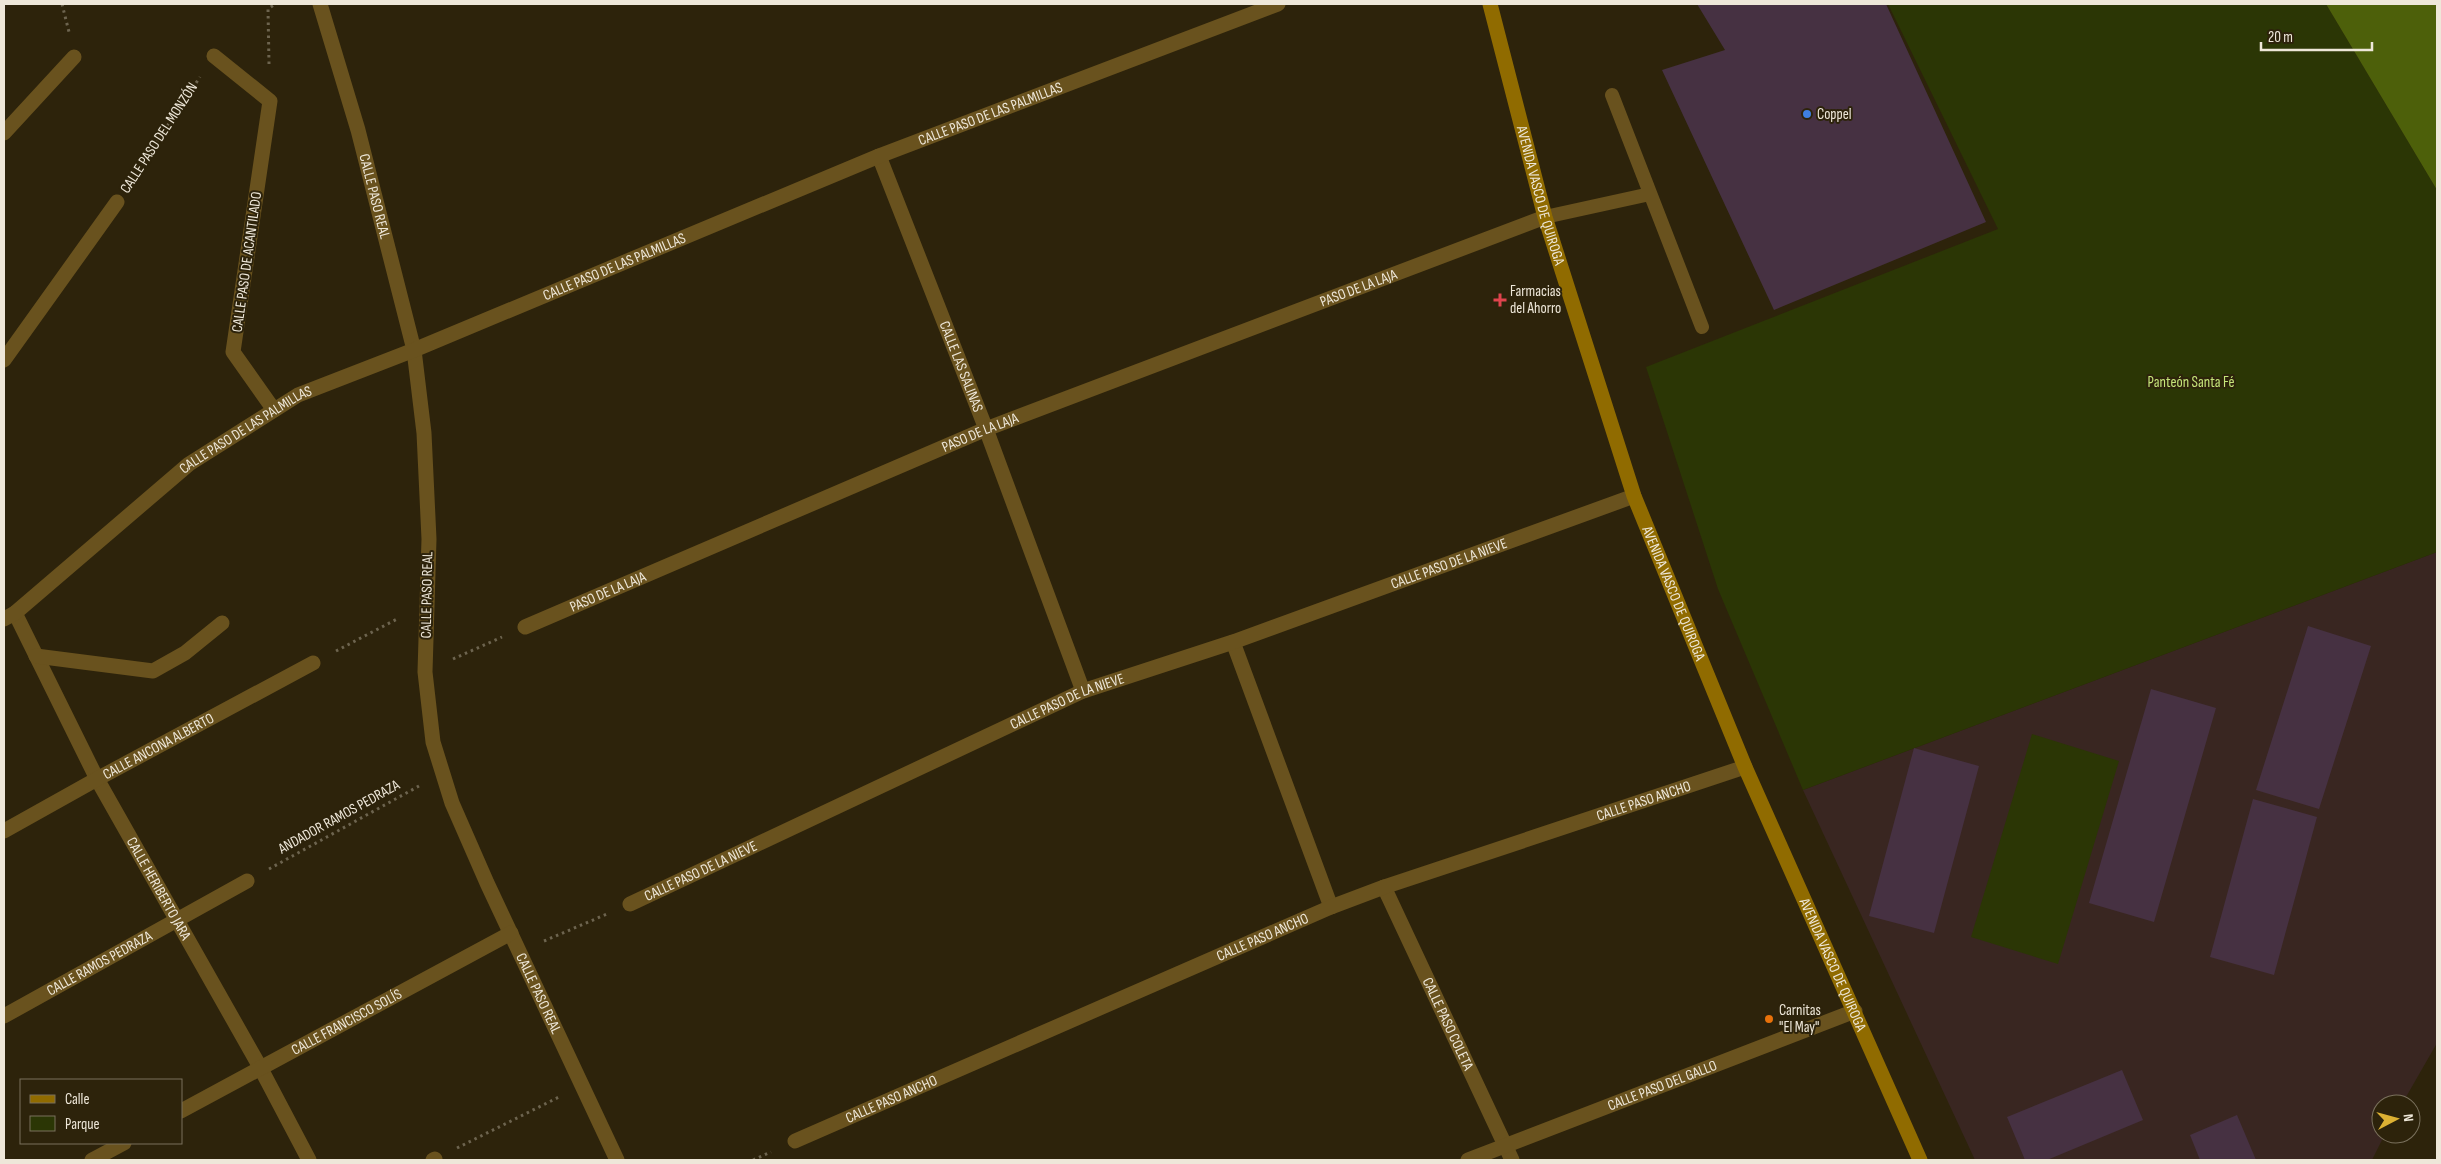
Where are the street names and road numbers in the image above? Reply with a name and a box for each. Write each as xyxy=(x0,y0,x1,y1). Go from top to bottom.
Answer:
street label: CALLE PASO DE LAS PALMILLAS xyxy=(915,77,1065,150)
street label: CALLE PASO DEL MONZÓN xyxy=(116,79,202,197)
street label: AVENIDA VASCO DE QUIROGA xyxy=(1512,123,1569,268)
street label: CALLE PASO REAL xyxy=(355,152,395,241)
street label: CALLE PASO DE ACANTILADO xyxy=(228,191,266,333)
street label: CALLE PASO DE LAS PALMILLAS xyxy=(540,228,688,305)
street label: PASO DE LA LAJA xyxy=(1317,264,1400,311)
street label: CALLE LAS SALINAS xyxy=(935,318,988,415)
street label: CALLE PASO DE LAS PALMILLAS xyxy=(175,381,314,478)
street label: PASO DE LA LAJA xyxy=(939,408,1021,456)
street label: AVENIDA VASCO DE QUIROGA xyxy=(1637,522,1710,664)
street label: CALLE PASO DE LA NIEVE xyxy=(1388,534,1509,593)
street label: CALLE PASO REAL xyxy=(417,551,437,639)
street label: PASO DE LA LAJA xyxy=(567,567,649,616)
street label: CALLE PASO DE LA NIEVE xyxy=(1007,669,1126,734)
street label: CALLE ANCONA ALBERTO xyxy=(99,709,217,784)
street label: ANDADOR RAMOS PEDRAZA xyxy=(274,775,404,859)
street label: CALLE PASO ANCHO xyxy=(1594,776,1693,825)
street label: CALLE HERIBERTO JARA xyxy=(122,834,196,944)
street label: CALLE PASO DE LA NIEVE xyxy=(641,836,760,905)
street label: AVENIDA VASCO DE QUIROGA xyxy=(1795,894,1871,1035)
street label: CALLE PASO ANCHO xyxy=(1213,909,1311,965)
street label: CALLE RAMOS PEDRAZA xyxy=(43,926,156,1000)
street label: CALLE PASO REAL xyxy=(512,950,566,1037)
street label: CALLE PASO COLETA xyxy=(1418,974,1478,1074)
street label: CALLE FRANCISCO SOLÍS xyxy=(288,984,405,1059)
street label: CALLE PASO DEL GALLO xyxy=(1605,1056,1720,1115)
street label: CALLE PASO ANCHO xyxy=(842,1071,940,1127)

